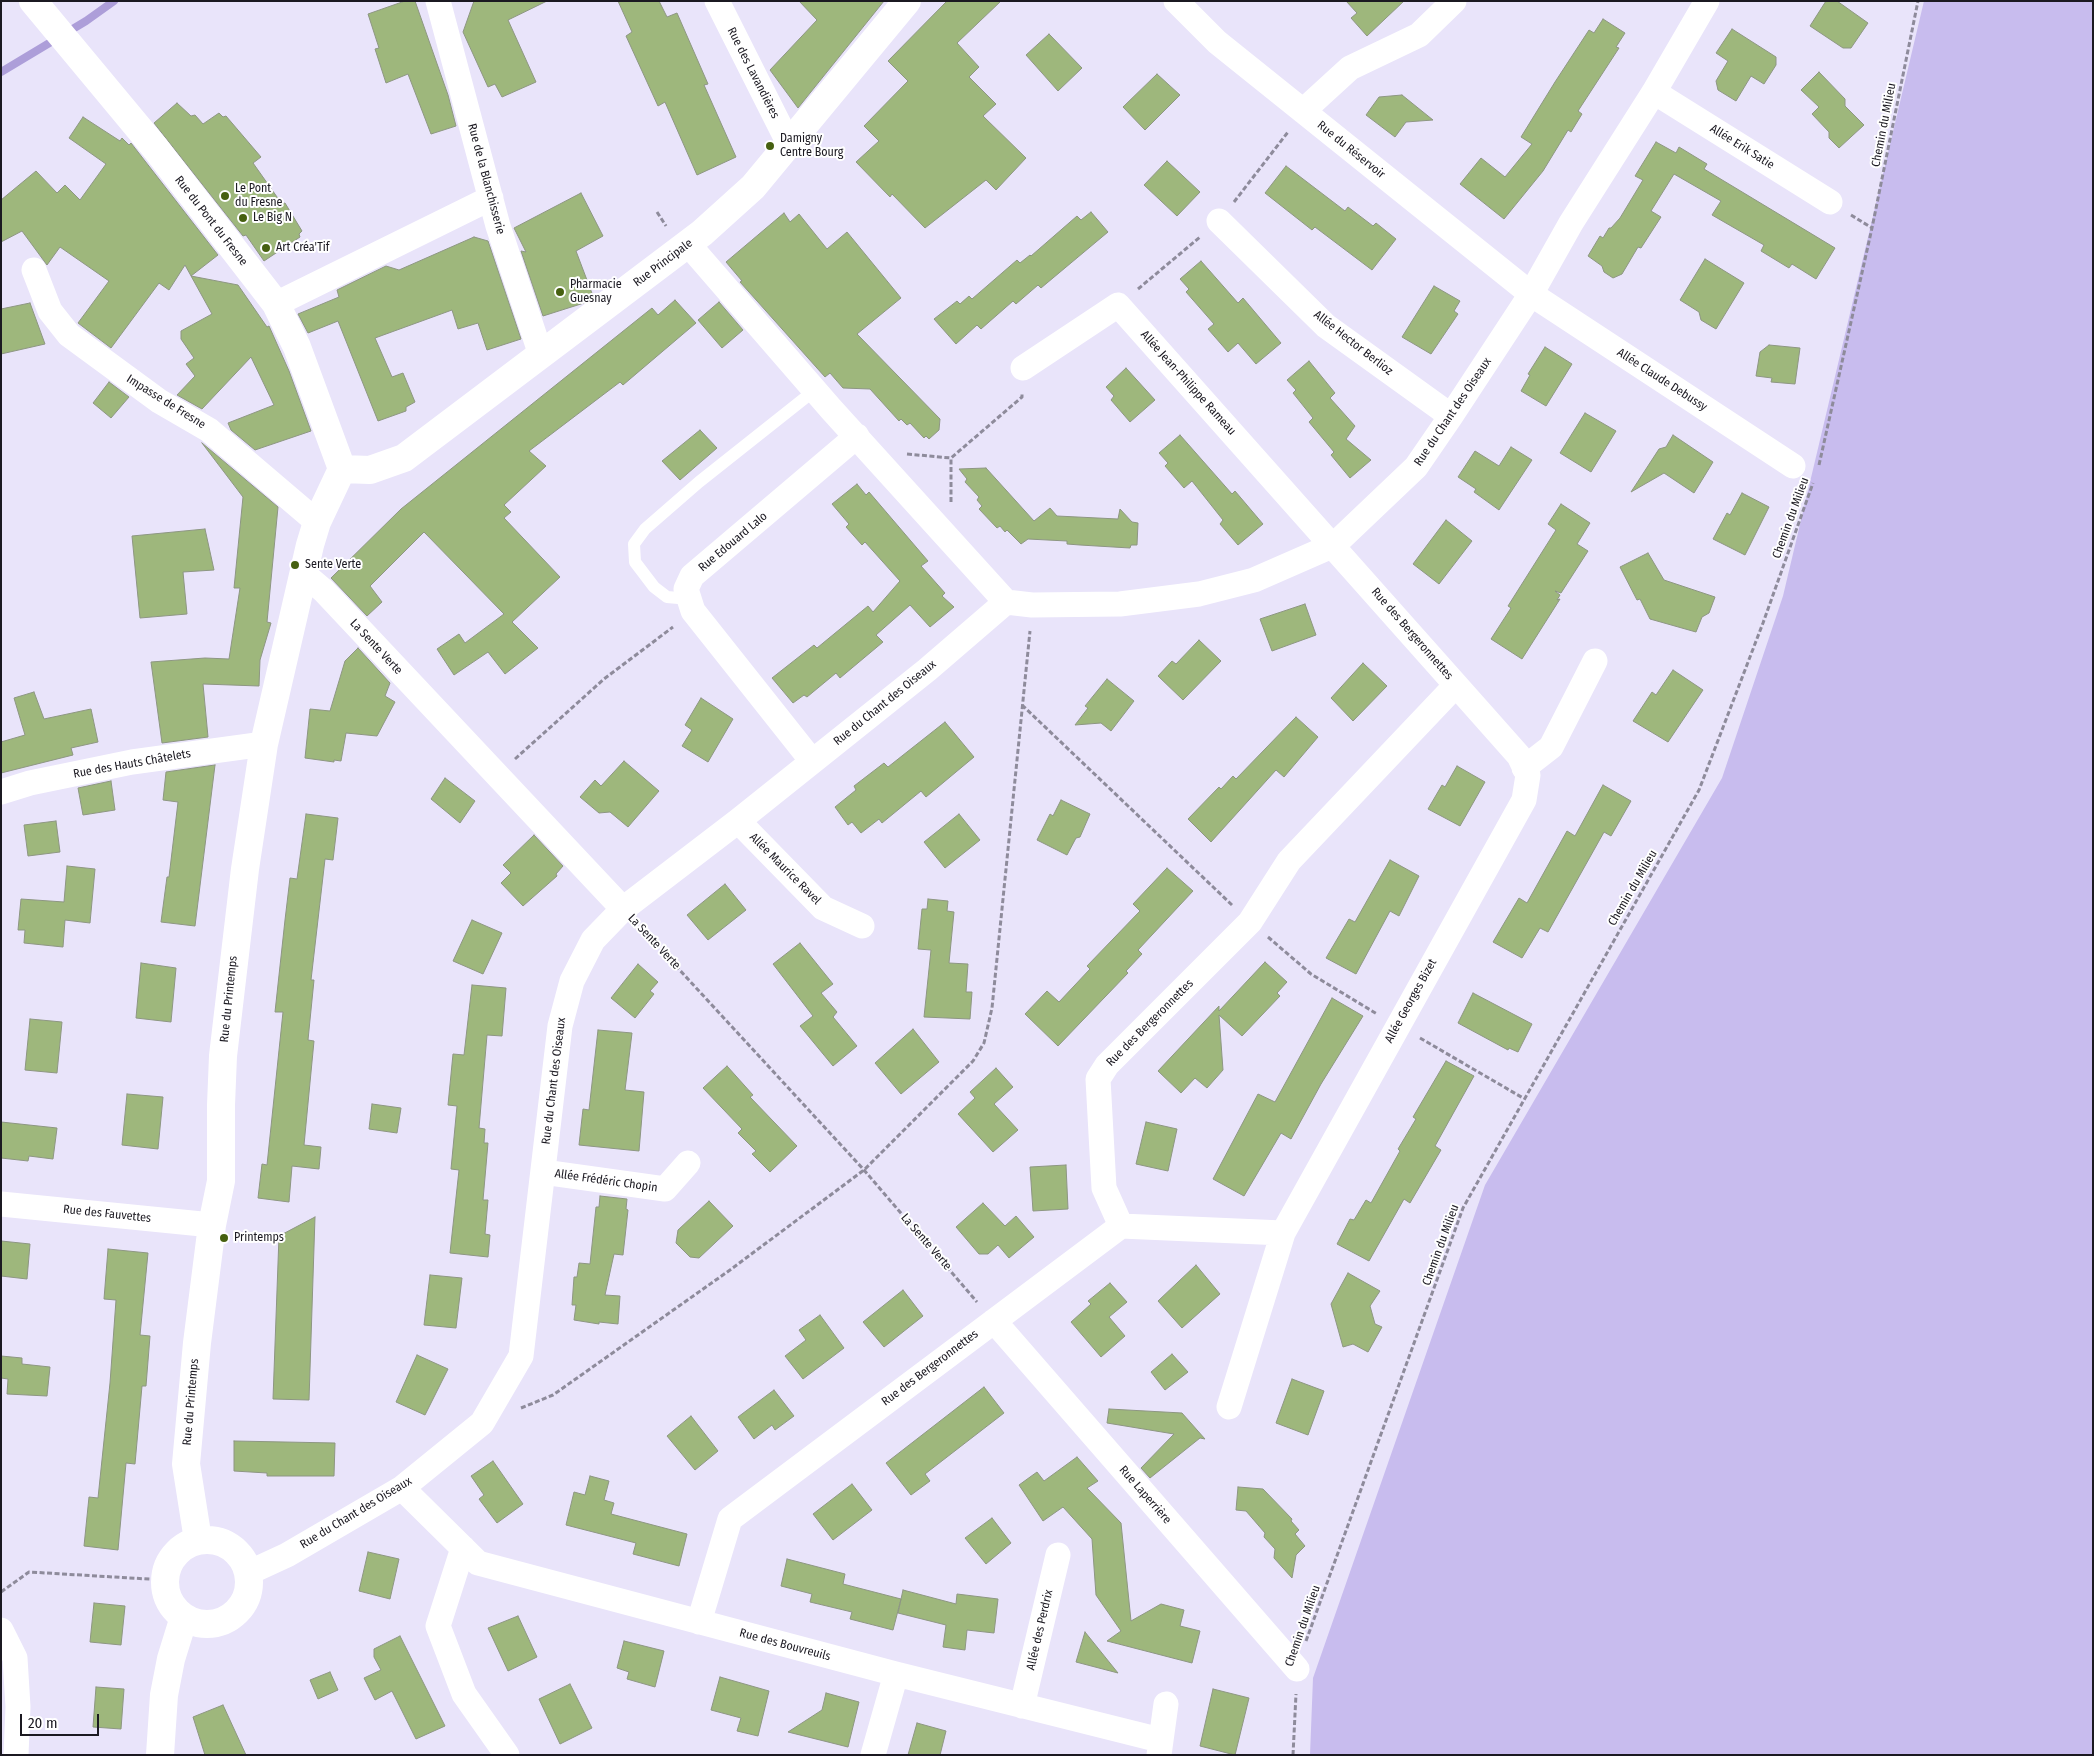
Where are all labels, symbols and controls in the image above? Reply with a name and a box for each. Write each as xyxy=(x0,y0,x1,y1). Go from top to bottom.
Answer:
street label: Rue des Lavandières xyxy=(724,25,782,121)
street label: Chemin du Milieu xyxy=(1869,82,1899,168)
street label: Rue du Réservoir xyxy=(1314,118,1388,182)
street label: Rue de la Blanchisserie xyxy=(464,122,508,236)
street label: Allée Erik Satie xyxy=(1707,122,1777,172)
place label: Damigny Centre Bourg xyxy=(780,132,843,160)
marker: Damigny Centre Bourg xyxy=(764,140,776,152)
street label: Rue du Pont du Fresne xyxy=(171,173,251,269)
place label: Le Pont du Fresne xyxy=(235,182,283,210)
marker: Le Pont du Fresne xyxy=(219,190,231,202)
place label: Le Big N xyxy=(253,211,292,225)
marker: Le Big N xyxy=(237,212,249,224)
street label: Rue Principale xyxy=(631,236,695,290)
place label: Art Créa'Tif xyxy=(276,241,329,255)
marker: Art Créa'Tif xyxy=(260,242,272,254)
place label: Pharmacie Guesnay xyxy=(570,278,622,306)
marker: Pharmacie Guesnay xyxy=(554,286,566,298)
street label: Allée Hector Berlioz xyxy=(1311,308,1395,378)
street label: Allée Jean-Philippe Rameau xyxy=(1137,328,1239,438)
street label: Allée Claude Debussy xyxy=(1614,345,1710,415)
street label: Rue du Chant des Oiseaux xyxy=(1411,355,1495,469)
street label: Impasse de Fresne xyxy=(124,372,208,432)
street label: Chemin du Milieu xyxy=(1770,476,1812,560)
street label: Rue Edouard Lalo xyxy=(696,509,770,575)
place label: Sente Verte xyxy=(305,558,361,572)
marker: Sente Verte xyxy=(289,559,301,571)
street label: Rue des Bergeronnettes xyxy=(1368,585,1456,683)
street label: La Sente Verte xyxy=(347,616,405,678)
street label: Rue du Chant des Oiseaux xyxy=(831,657,939,749)
street label: Rue des Hauts Châtelets xyxy=(72,747,192,781)
street label: Allée Maurice Ravel xyxy=(746,830,824,908)
street label: Chemin du Milieu xyxy=(1605,848,1661,928)
street label: La Sente Verte xyxy=(625,911,683,973)
street label: Rue du Printemps xyxy=(217,955,241,1043)
street label: Allée Georges Bizet xyxy=(1382,956,1440,1046)
street label: Rue des Bergeronnettes xyxy=(1103,976,1197,1070)
street label: Rue du Chant des Oiseaux xyxy=(539,1017,569,1145)
street label: Allée Frédéric Chopin xyxy=(554,1167,658,1195)
street label: Rue des Fauvettes xyxy=(62,1202,152,1226)
street label: Chemin du Milieu xyxy=(1420,1203,1462,1287)
street label: La Sente Verte xyxy=(898,1211,954,1273)
place label: Printemps xyxy=(234,1231,284,1245)
marker: Printemps xyxy=(218,1232,230,1244)
street label: Rue des Bergeronnettes xyxy=(879,1327,981,1409)
street label: Rue du Printemps xyxy=(180,1358,202,1446)
street label: Rue Laperrière xyxy=(1116,1463,1174,1527)
street label: Rue du Chant des Oiseaux xyxy=(298,1474,414,1552)
street label: Chemin du Milieu xyxy=(1282,1583,1324,1669)
street label: Allée des Perdrix xyxy=(1024,1588,1056,1672)
street label: Rue des Bouvreuils xyxy=(738,1626,832,1664)
scale bar xyxy=(22,1704,101,1736)
text: 20 m xyxy=(28,1714,58,1732)

